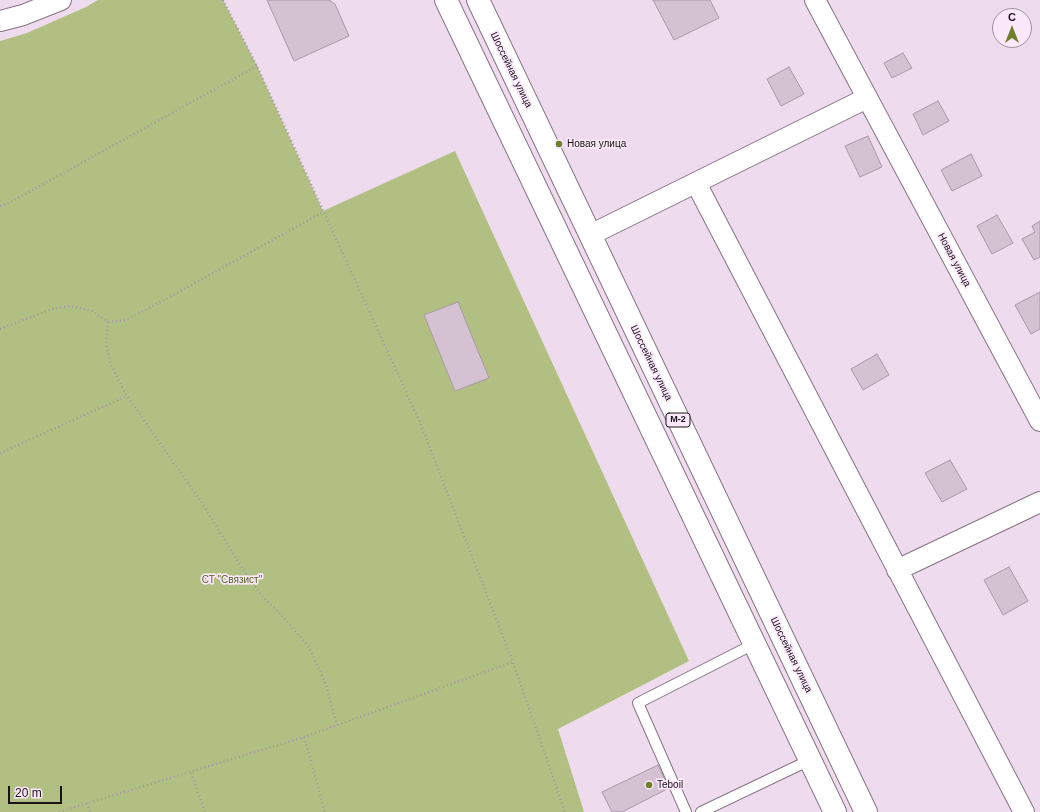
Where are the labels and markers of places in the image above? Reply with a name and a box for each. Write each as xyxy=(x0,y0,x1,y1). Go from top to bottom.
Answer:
place label: Новая улица xyxy=(567,138,626,150)
marker: Новая улица xyxy=(554,139,564,149)
place label: Teboil xyxy=(657,779,683,791)
marker: Teboil xyxy=(644,780,654,790)

